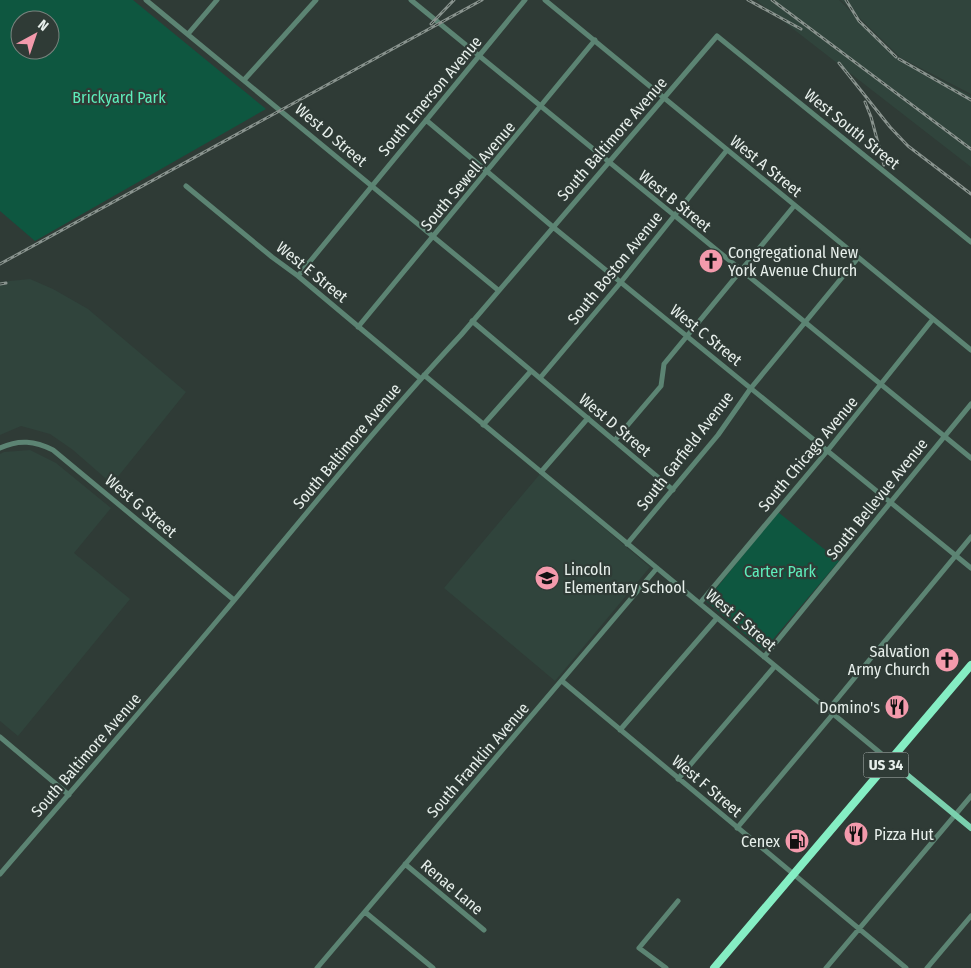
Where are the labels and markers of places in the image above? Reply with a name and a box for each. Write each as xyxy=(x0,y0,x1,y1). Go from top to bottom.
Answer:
place label: Congregational New York Avenue Church xyxy=(728,243,859,280)
church icon: Congregational New York Avenue Church xyxy=(698,248,724,274)
place label: Lincoln Elementary School xyxy=(564,560,686,597)
school or university icon: Lincoln Elementary School xyxy=(534,565,560,591)
place label: Salvation Army Church xyxy=(848,642,930,679)
church icon: Salvation Army Church xyxy=(934,647,960,673)
restaurant icon: Domino's xyxy=(884,694,910,720)
place label: Domino's xyxy=(819,698,880,717)
restaurant icon: Pizza Hut xyxy=(843,821,869,847)
place label: Pizza Hut xyxy=(874,825,935,844)
fuel station icon: Cenex xyxy=(784,828,810,854)
place label: Cenex xyxy=(741,832,780,851)

